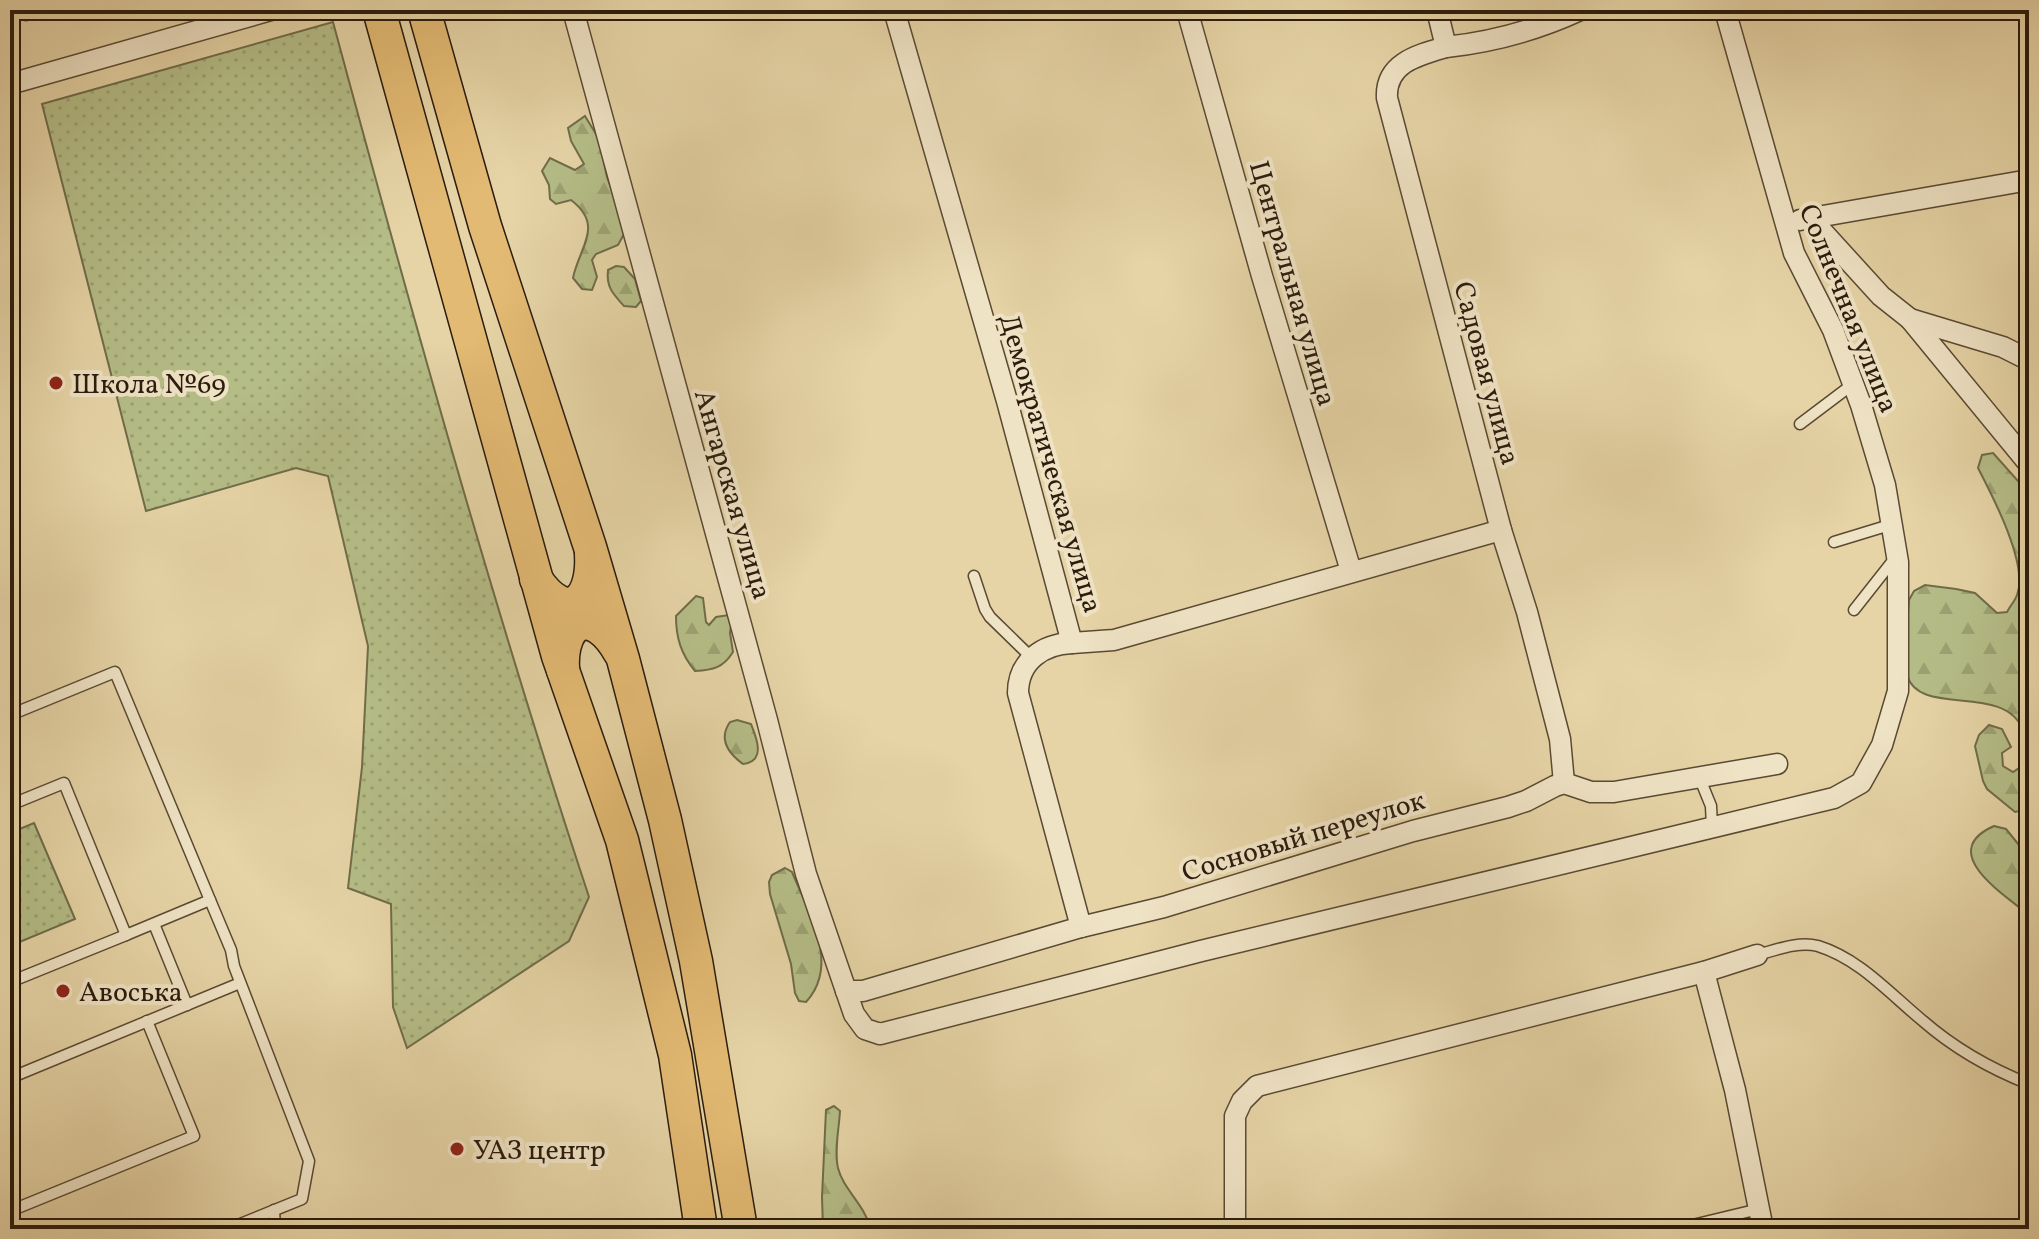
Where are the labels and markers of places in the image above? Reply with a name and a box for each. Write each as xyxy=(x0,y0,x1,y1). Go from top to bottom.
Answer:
place label: Школа №69 xyxy=(72,366,226,405)
marker: Школа №69 xyxy=(47,374,65,392)
place label: Авоська xyxy=(79,974,183,1013)
marker: Авоська xyxy=(54,982,72,1000)
place label: УАЗ центр xyxy=(473,1132,606,1171)
marker: УАЗ центр xyxy=(448,1140,466,1158)

